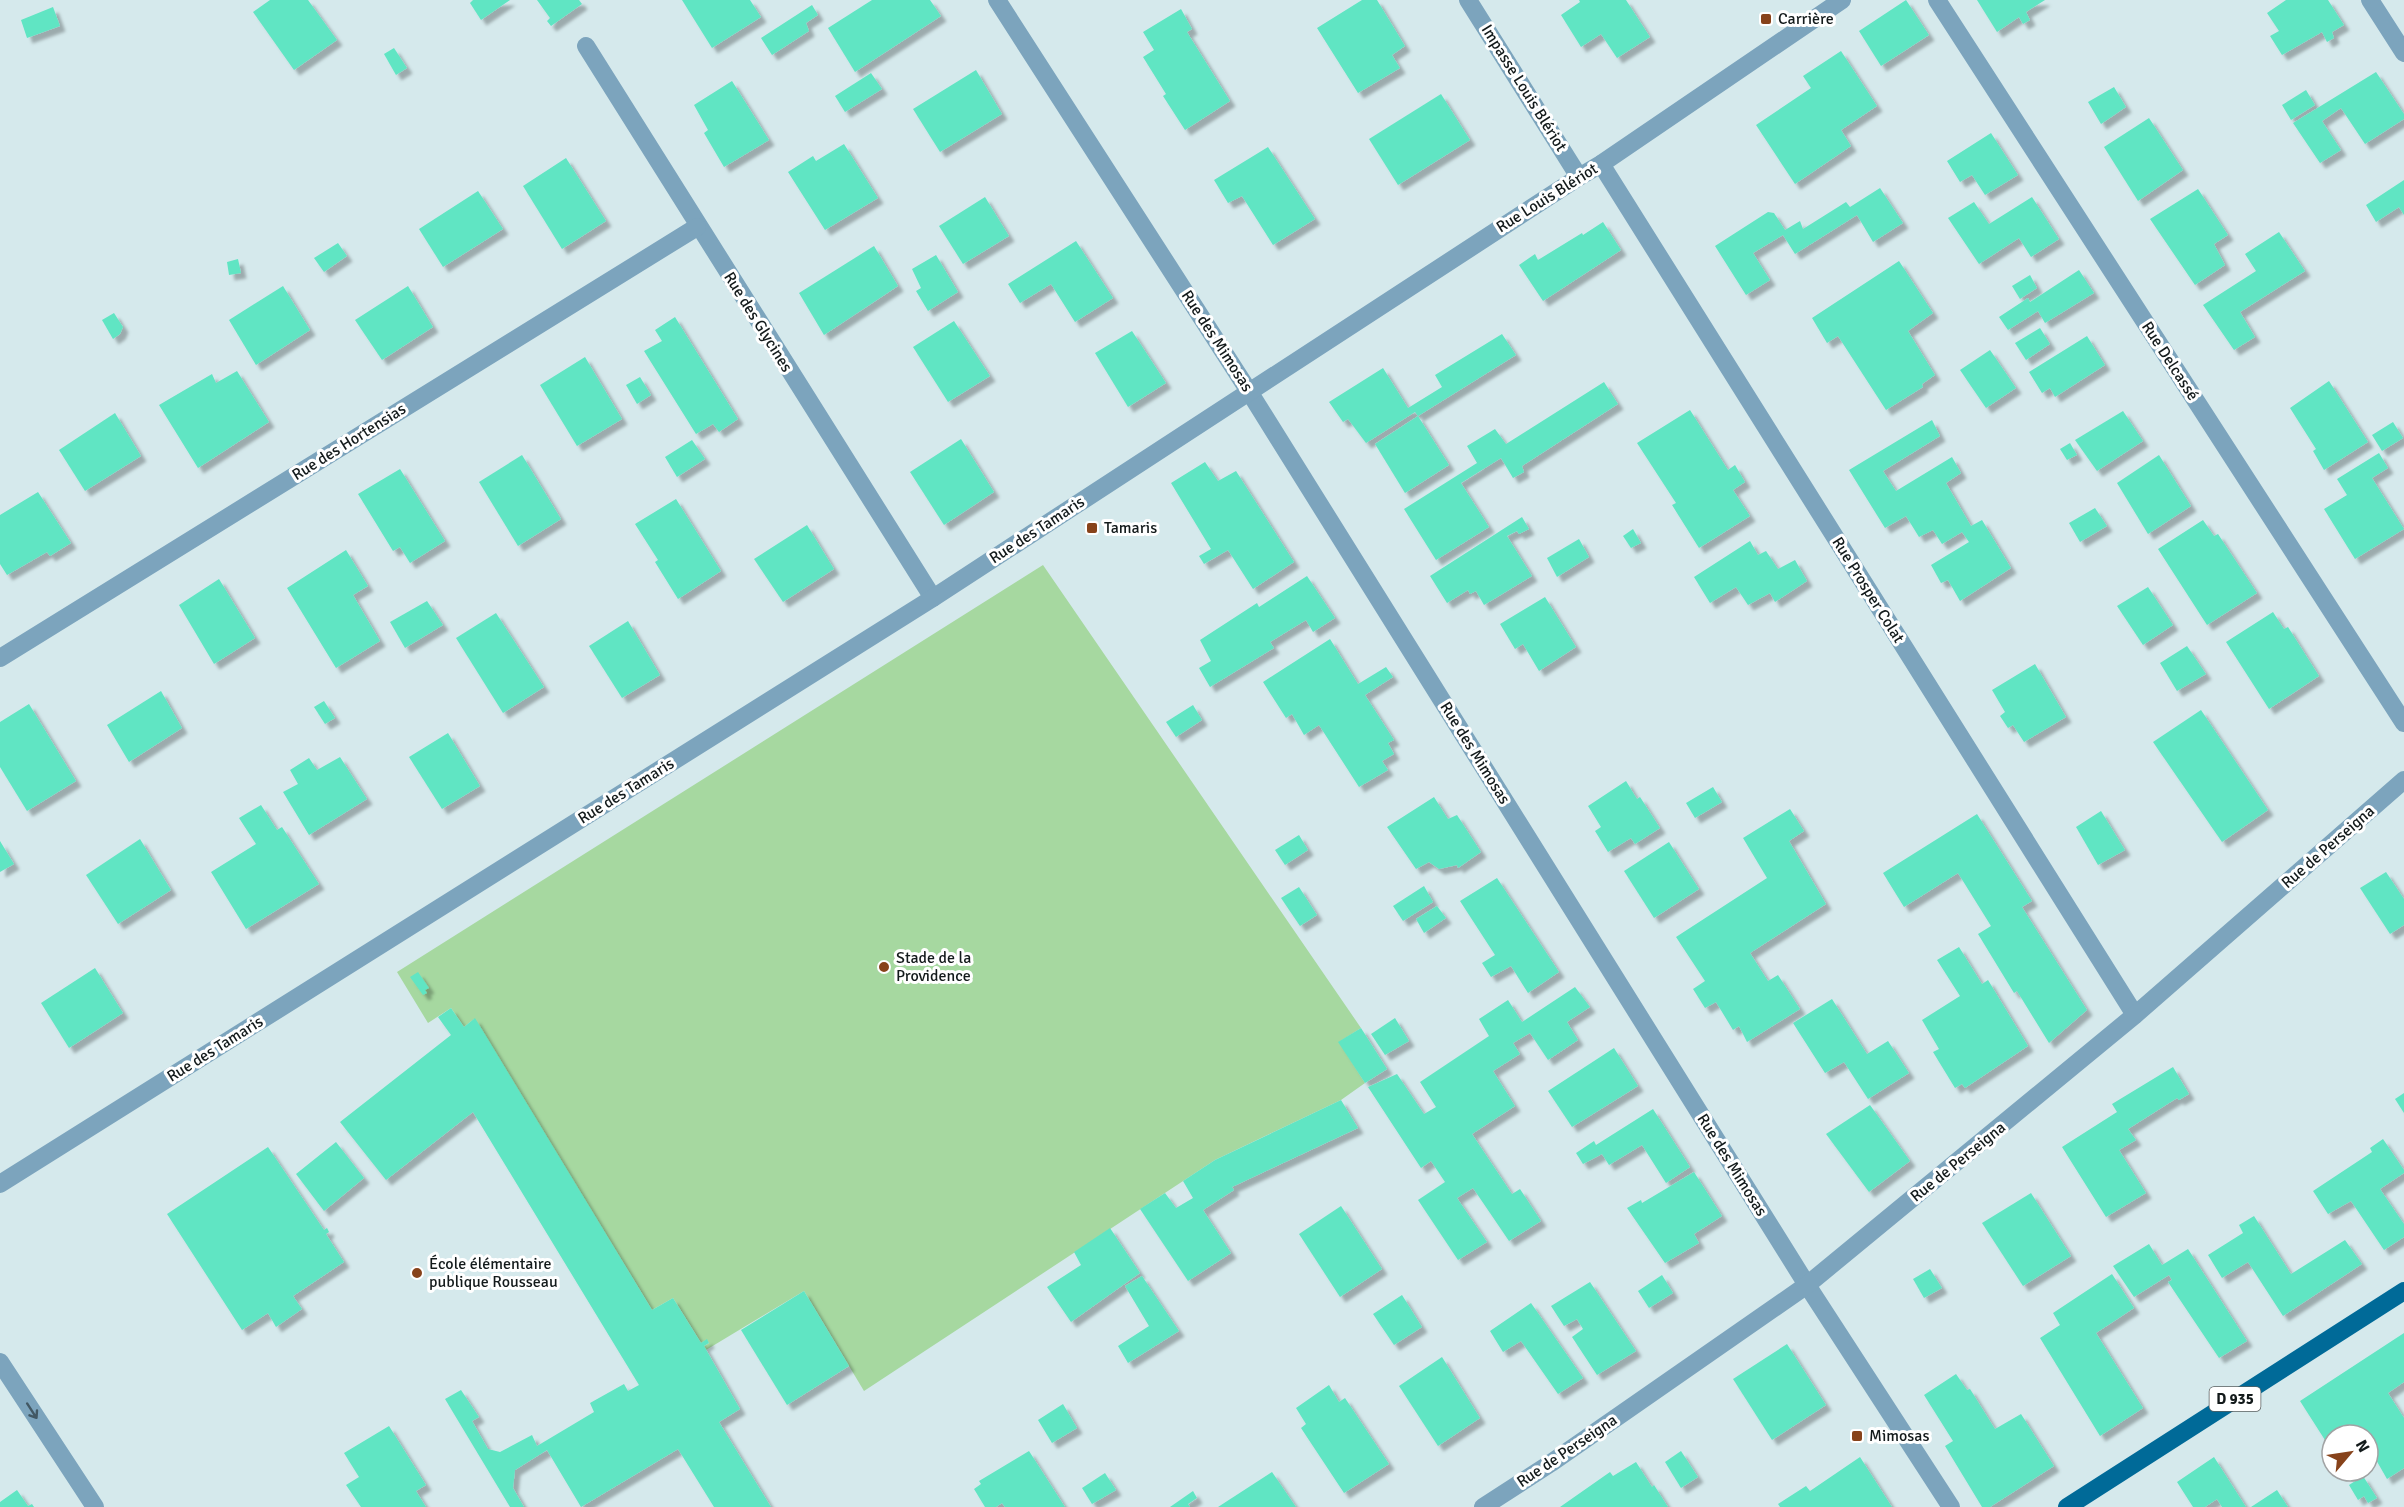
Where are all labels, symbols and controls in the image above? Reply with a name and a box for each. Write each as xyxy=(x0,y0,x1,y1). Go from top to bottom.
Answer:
place label: Carrière xyxy=(1778,9,1834,29)
marker: Carrière xyxy=(1759,12,1773,26)
street label: Impasse Louis Blériot xyxy=(1477,21,1571,155)
street label: Rue Louis Blériot xyxy=(1493,159,1602,237)
street label: Rue des Glycines xyxy=(719,268,797,376)
street label: Rue des Mimosas xyxy=(1177,287,1257,395)
street label: Rue Delcassé xyxy=(2137,318,2203,404)
street label: Rue des Hortensias xyxy=(288,399,410,485)
street label: Rue des Tamaris xyxy=(986,492,1088,568)
place label: Tamaris xyxy=(1104,518,1157,538)
marker: Tamaris xyxy=(1085,521,1099,535)
street label: Rue Prosper Colat xyxy=(1827,533,1909,647)
street label: Rue des Mimosas xyxy=(1436,698,1514,808)
street label: Rue des Tamaris xyxy=(574,753,678,829)
street label: Rue de Perseigna xyxy=(2277,801,2379,893)
place label: Stade de la Providence xyxy=(896,948,971,986)
marker: Stade de la Providence xyxy=(877,960,891,974)
street label: Rue des Tamaris xyxy=(163,1011,267,1087)
street label: Rue des Mimosas xyxy=(1693,1110,1771,1220)
street label: Rue de Perseigna xyxy=(1906,1118,2010,1206)
place label: École élémentaire publique Rousseau xyxy=(429,1254,558,1292)
marker: École élémentaire publique Rousseau xyxy=(410,1266,424,1280)
road number: D 935 xyxy=(2210,1387,2260,1411)
one-way arrow xyxy=(26,1402,38,1419)
street label: Rue de Perseigna xyxy=(1513,1410,1621,1492)
north arrow xyxy=(2320,1423,2380,1483)
place label: Mimosas xyxy=(1869,1426,1929,1446)
marker: Mimosas xyxy=(1850,1429,1864,1443)
text: N xyxy=(2351,1436,2374,1456)

